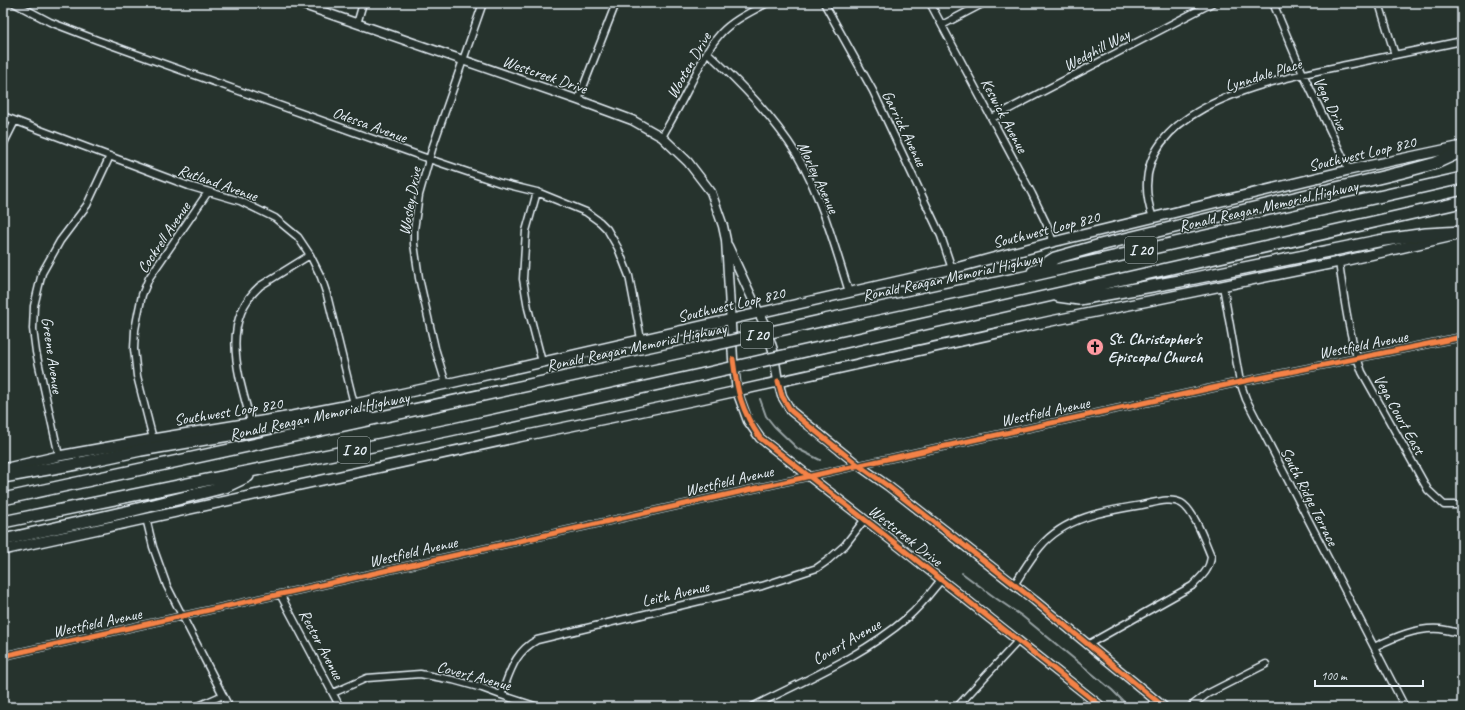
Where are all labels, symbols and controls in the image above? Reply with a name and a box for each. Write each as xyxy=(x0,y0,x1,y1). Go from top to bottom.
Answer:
street label: Wedghill Way xyxy=(1060,23,1134,76)
street label: Wooten Drive xyxy=(662,27,717,102)
street label: Westcreek Drive xyxy=(500,51,591,99)
street label: Lynndale Place xyxy=(1223,53,1306,96)
street label: Vega Drive xyxy=(1309,73,1352,135)
street label: Keswick Avenue xyxy=(976,75,1033,158)
street label: Garrick Avenue xyxy=(877,87,932,171)
street label: Odessa Avenue xyxy=(330,102,411,148)
street label: Southwest Loop 820 xyxy=(1307,132,1420,176)
street label: Morley Avenue xyxy=(793,138,844,218)
street label: Rutland Avenue xyxy=(175,160,262,206)
street label: Wosley Drive xyxy=(394,164,426,237)
street label: Ronald Reagan Memorial Highway xyxy=(1177,175,1361,236)
street label: Cockrell Avenue xyxy=(133,197,196,277)
street label: Southwest Loop 820 xyxy=(991,207,1104,253)
road number: I 20 xyxy=(1125,237,1157,263)
street label: Ronald Reagan Memorial Highway xyxy=(861,248,1045,306)
street label: Southwest Loop 820 xyxy=(676,283,789,327)
street label: Greene Avenue xyxy=(37,316,68,396)
street label: Ronald Reagan Memorial Highway xyxy=(545,318,729,376)
road number: I 20 xyxy=(741,322,773,348)
street label: Westfield Avenue xyxy=(1317,326,1411,363)
place label: St. Christopher's Episcopal Church xyxy=(1108,329,1203,367)
church icon: St. Christopher's Episcopal Church xyxy=(1085,337,1105,357)
street label: Vega Court East xyxy=(1369,371,1430,459)
street label: Ronald Reagan Memorial Highway xyxy=(228,387,412,445)
street label: Westfield Avenue xyxy=(999,392,1093,431)
street label: Southwest Loop 820 xyxy=(173,393,286,430)
road number: I 20 xyxy=(338,437,370,463)
street label: South Ridge Terrace xyxy=(1276,444,1343,551)
street label: Westfield Avenue xyxy=(683,461,777,501)
street label: Westcreek Drive xyxy=(864,501,948,572)
street label: Westfield Avenue xyxy=(367,532,461,572)
street label: Leith Avenue xyxy=(640,576,712,611)
street label: Westfield Avenue xyxy=(51,603,145,642)
street label: Rector Avenue xyxy=(294,606,349,685)
street label: Covert Avenue xyxy=(809,613,886,669)
street label: Covert Avenue xyxy=(435,657,515,696)
scale bar xyxy=(1315,662,1423,688)
text: 100 m xyxy=(1321,668,1348,684)

